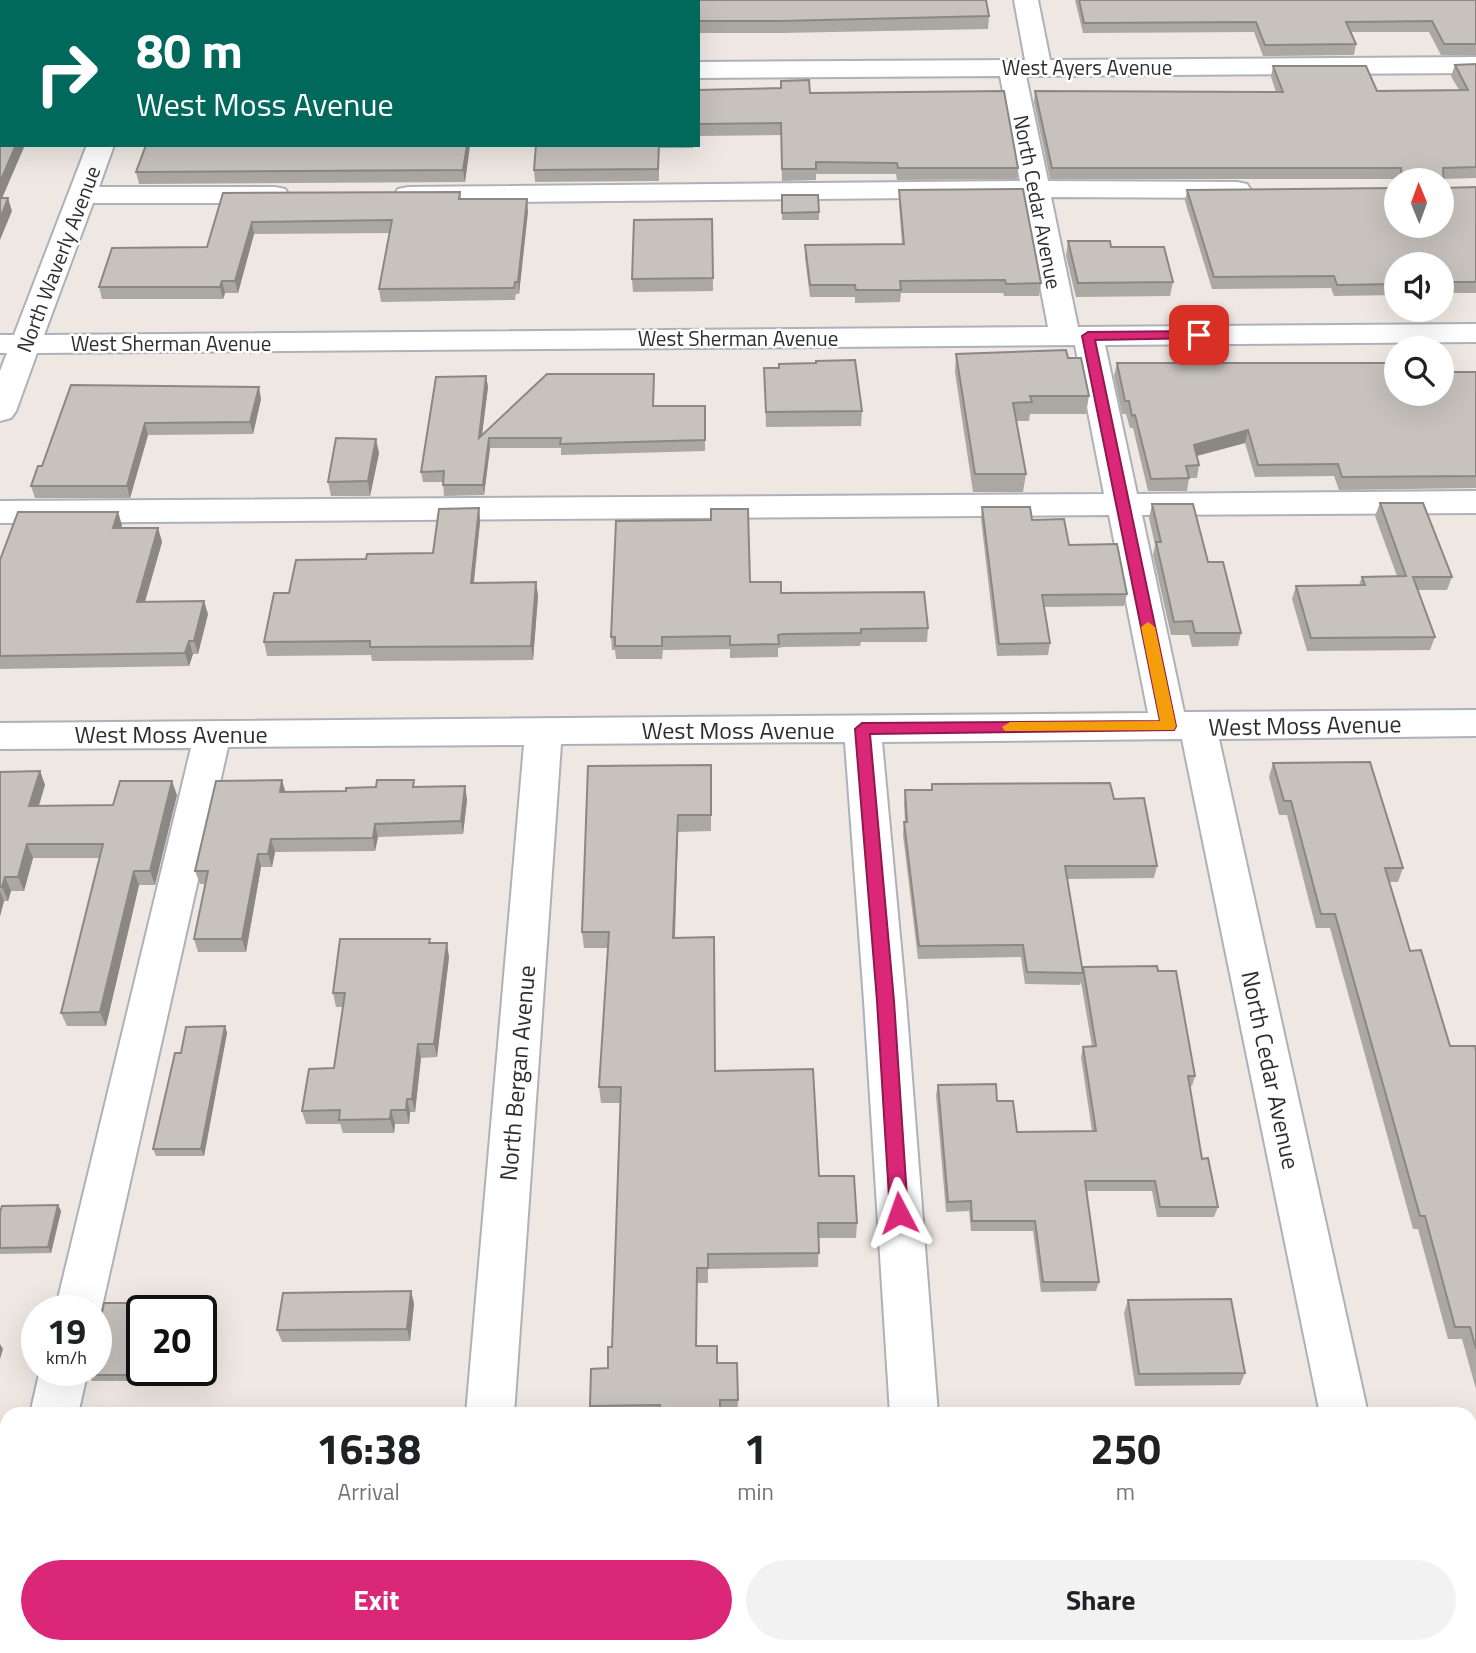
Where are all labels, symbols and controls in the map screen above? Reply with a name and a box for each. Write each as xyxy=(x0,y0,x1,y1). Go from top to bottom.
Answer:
text: 80 m xyxy=(136,12,243,87)
icon: right xyxy=(21,28,112,119)
street label: West Ayers Avenue xyxy=(1002,51,1172,83)
text: West Moss Avenue xyxy=(136,80,394,128)
street label: North Cedar Avenue xyxy=(1005,112,1071,292)
street label: North Waverly Avenue xyxy=(8,161,108,357)
north arrow xyxy=(1384,168,1454,238)
map controls xyxy=(1384,168,1454,406)
button: sound xyxy=(1384,252,1454,322)
pin xyxy=(1169,305,1229,365)
icon: arrive xyxy=(1180,316,1218,354)
street label: West Sherman Avenue xyxy=(638,322,838,354)
street label: West Sherman Avenue xyxy=(71,327,271,359)
button: search xyxy=(1384,336,1454,406)
street label: West Moss Avenue xyxy=(1208,705,1402,745)
street label: West Moss Avenue xyxy=(641,712,835,748)
street label: West Moss Avenue xyxy=(74,716,268,752)
street label: North Bergan Avenue xyxy=(490,964,544,1182)
street label: North Cedar Avenue xyxy=(1232,967,1310,1173)
position arrow xyxy=(862,1176,936,1250)
speed limit sign: 20 xyxy=(126,1295,217,1386)
text: 19 xyxy=(47,1304,86,1358)
text: km/h xyxy=(46,1344,87,1371)
text: 16:38 xyxy=(316,1416,421,1480)
text: 1 xyxy=(744,1416,767,1480)
text: 250 xyxy=(1090,1416,1161,1480)
text: Arrival xyxy=(337,1474,400,1509)
text: min xyxy=(737,1474,774,1509)
text: m xyxy=(1116,1474,1135,1509)
button: Exit xyxy=(21,1560,732,1640)
button: Share xyxy=(746,1560,1456,1640)

